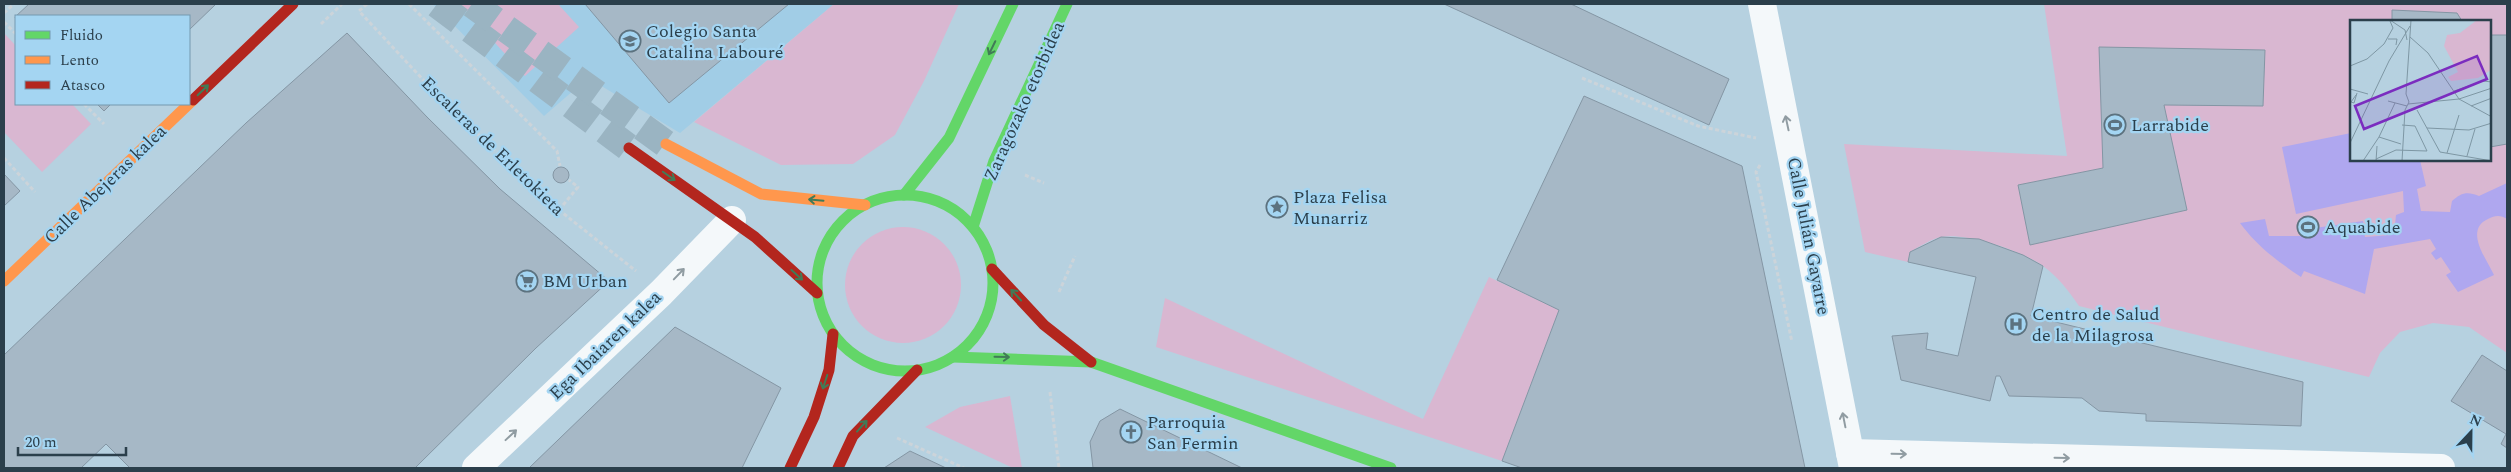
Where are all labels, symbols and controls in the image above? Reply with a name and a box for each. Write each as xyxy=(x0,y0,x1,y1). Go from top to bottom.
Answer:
legend xyxy=(15,15,190,105)
street label: Zaragozako etorbidea xyxy=(977,17,1072,185)
place label: Colegio Santa Catalina Labouré xyxy=(646,18,784,66)
inset map xyxy=(2350,20,2491,161)
text: Fluido xyxy=(60,24,103,47)
school or university icon: Colegio Santa Catalina Labouré xyxy=(618,29,642,53)
one-way arrow xyxy=(987,40,996,55)
text: Lento xyxy=(60,49,99,72)
street label: Escaleras de Erletokieta xyxy=(415,70,571,222)
text: Atasco xyxy=(60,74,105,97)
one-way arrow xyxy=(197,84,209,96)
place label: Larrabide xyxy=(2131,112,2209,139)
sports icon: Larrabide xyxy=(2103,113,2127,137)
one-way arrow xyxy=(1782,116,1791,132)
street label: Calle Abejeras kalea xyxy=(38,118,173,250)
street label: Calle Julián Gayarre xyxy=(1780,155,1837,317)
one-way arrow xyxy=(662,171,676,181)
place label: Plaza Felisa Munarriz xyxy=(1293,184,1387,232)
one-way arrow xyxy=(809,195,825,205)
place icon: Plaza Felisa Munarriz xyxy=(1265,195,1289,219)
place label: Aquabide xyxy=(2324,214,2400,241)
sports icon: Aquabide xyxy=(2296,215,2320,239)
place label: BM Urban xyxy=(543,268,627,295)
one-way arrow xyxy=(673,268,685,280)
supermarket icon: BM Urban xyxy=(515,269,539,293)
one-way arrow xyxy=(791,269,804,281)
street label: Ega Ibaiaren kalea xyxy=(543,284,668,406)
one-way arrow xyxy=(1010,288,1022,301)
place label: Centro de Salud de la Milagrosa xyxy=(2032,301,2160,349)
hospital icon: Centro de Salud de la Milagrosa xyxy=(2004,312,2028,336)
one-way arrow xyxy=(994,352,1010,362)
one-way arrow xyxy=(820,374,830,390)
north arrow xyxy=(2446,407,2496,457)
place label: Parroquia San Fermin xyxy=(1147,409,1239,457)
text: N xyxy=(2466,409,2485,432)
one-way arrow xyxy=(1839,413,1848,429)
one-way arrow xyxy=(856,420,868,433)
church icon: Parroquia San Fermin xyxy=(1119,420,1143,444)
scale bar xyxy=(18,424,125,456)
one-way arrow xyxy=(505,429,517,441)
text: 20 m xyxy=(25,431,57,454)
one-way arrow xyxy=(1890,449,1907,459)
one-way arrow xyxy=(2053,453,2069,463)

